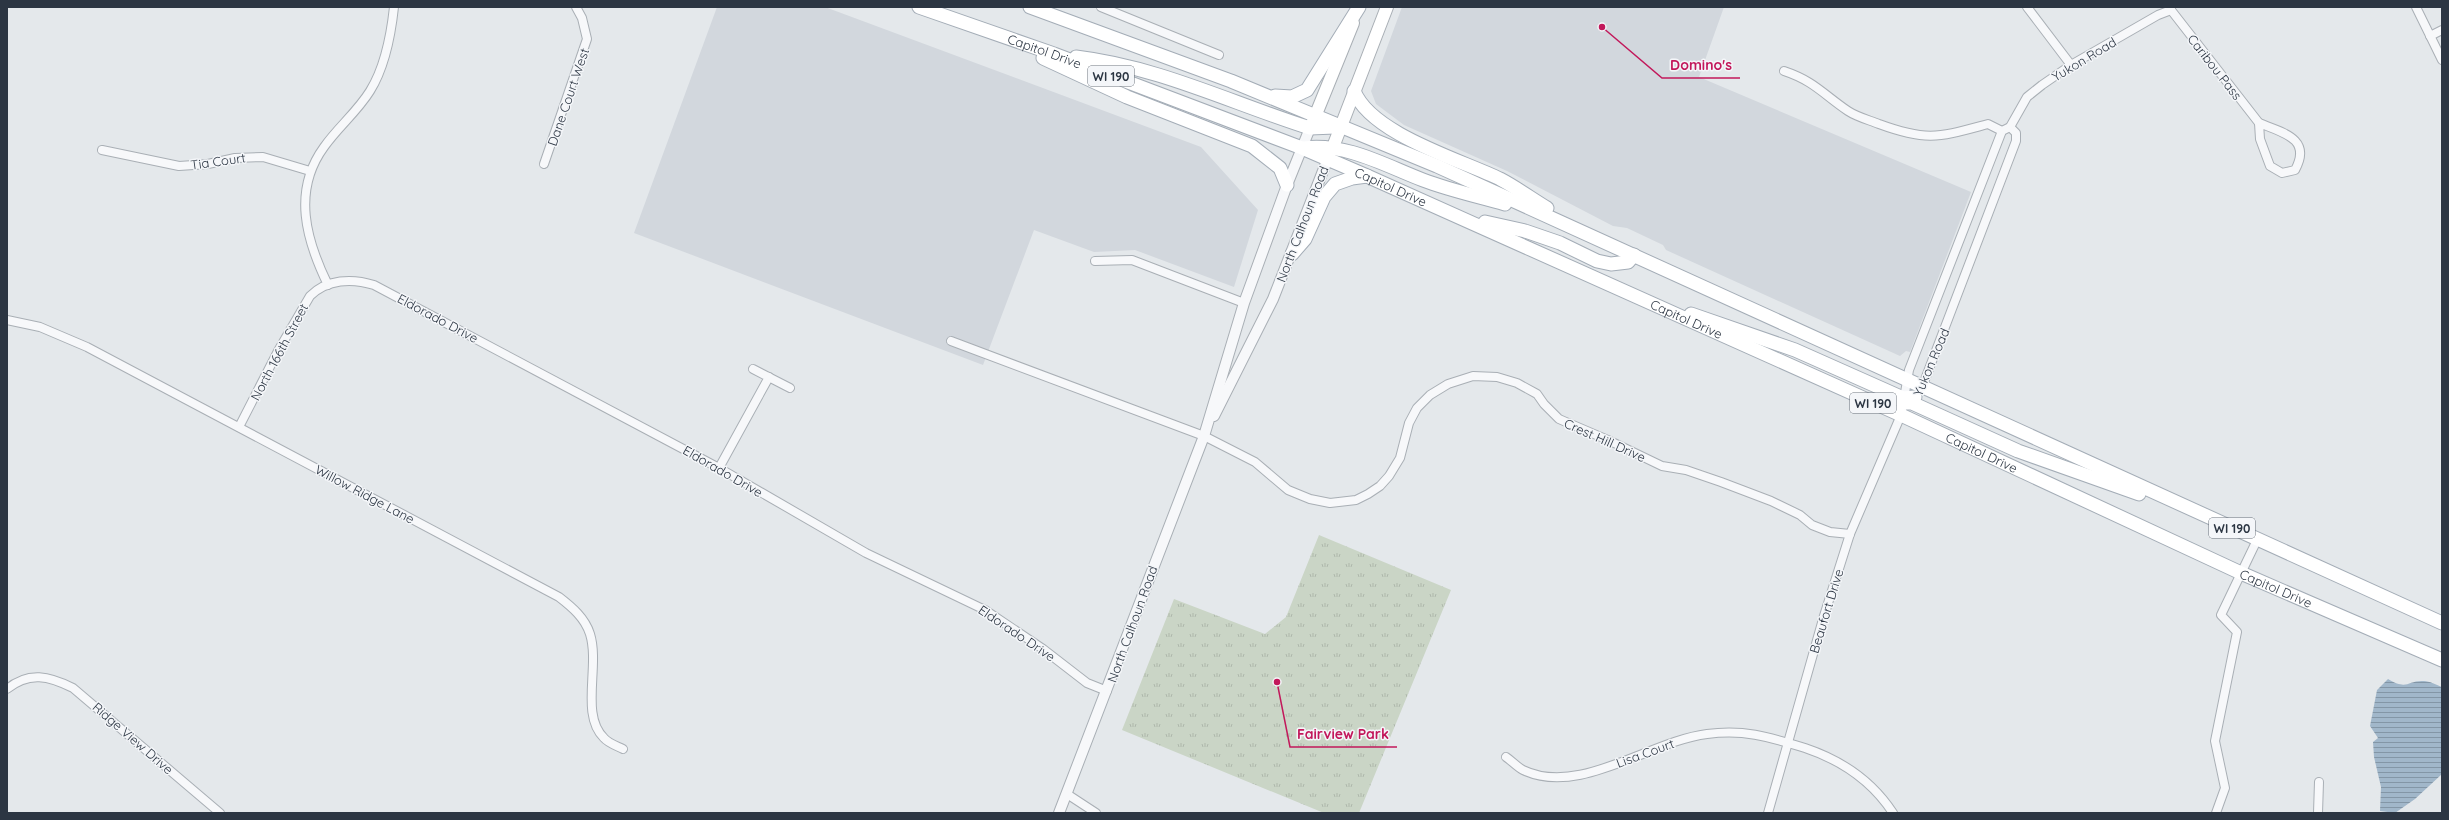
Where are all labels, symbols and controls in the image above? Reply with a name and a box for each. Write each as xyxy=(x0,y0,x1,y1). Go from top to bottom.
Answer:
street label: Capitol Drive xyxy=(1006,30,1084,72)
street label: Caribou Pass xyxy=(2185,31,2245,103)
street label: Yukon Road xyxy=(2049,34,2119,84)
street label: Dane Court West xyxy=(544,46,592,148)
callout: Domino's xyxy=(1662,52,1740,78)
text: Domino's xyxy=(1670,56,1732,74)
road number: WI 190 xyxy=(1088,66,1134,86)
street label: Tia Court xyxy=(190,149,246,173)
street label: North Calhoun Road xyxy=(1272,164,1332,284)
street label: Capitol Drive xyxy=(1352,164,1429,210)
street label: Eldorado Drive xyxy=(395,290,481,346)
street label: Capitol Drive xyxy=(1648,296,1725,342)
street label: North 166th Street xyxy=(247,301,311,403)
street label: Yukon Road xyxy=(1910,326,1952,398)
road number: WI 190 xyxy=(1850,393,1896,413)
street label: Crest Hill Drive xyxy=(1562,415,1648,465)
street label: Capitol Drive xyxy=(1943,429,2020,476)
street label: Eldorado Drive xyxy=(680,442,766,500)
street label: Willow Ridge Lane xyxy=(313,461,417,527)
road number: WI 190 xyxy=(2209,518,2255,538)
street label: North Calhoun Road xyxy=(1103,563,1161,685)
street label: Capitol Drive xyxy=(2237,565,2315,611)
street label: Beaufort Drive xyxy=(1806,567,1846,655)
street label: Eldorado Drive xyxy=(976,601,1058,665)
street label: Ridge View Drive xyxy=(89,699,177,777)
callout: Fairview Park xyxy=(1290,721,1397,747)
text: Fairview Park xyxy=(1297,725,1389,743)
street label: Lisa Court xyxy=(1614,735,1676,771)

